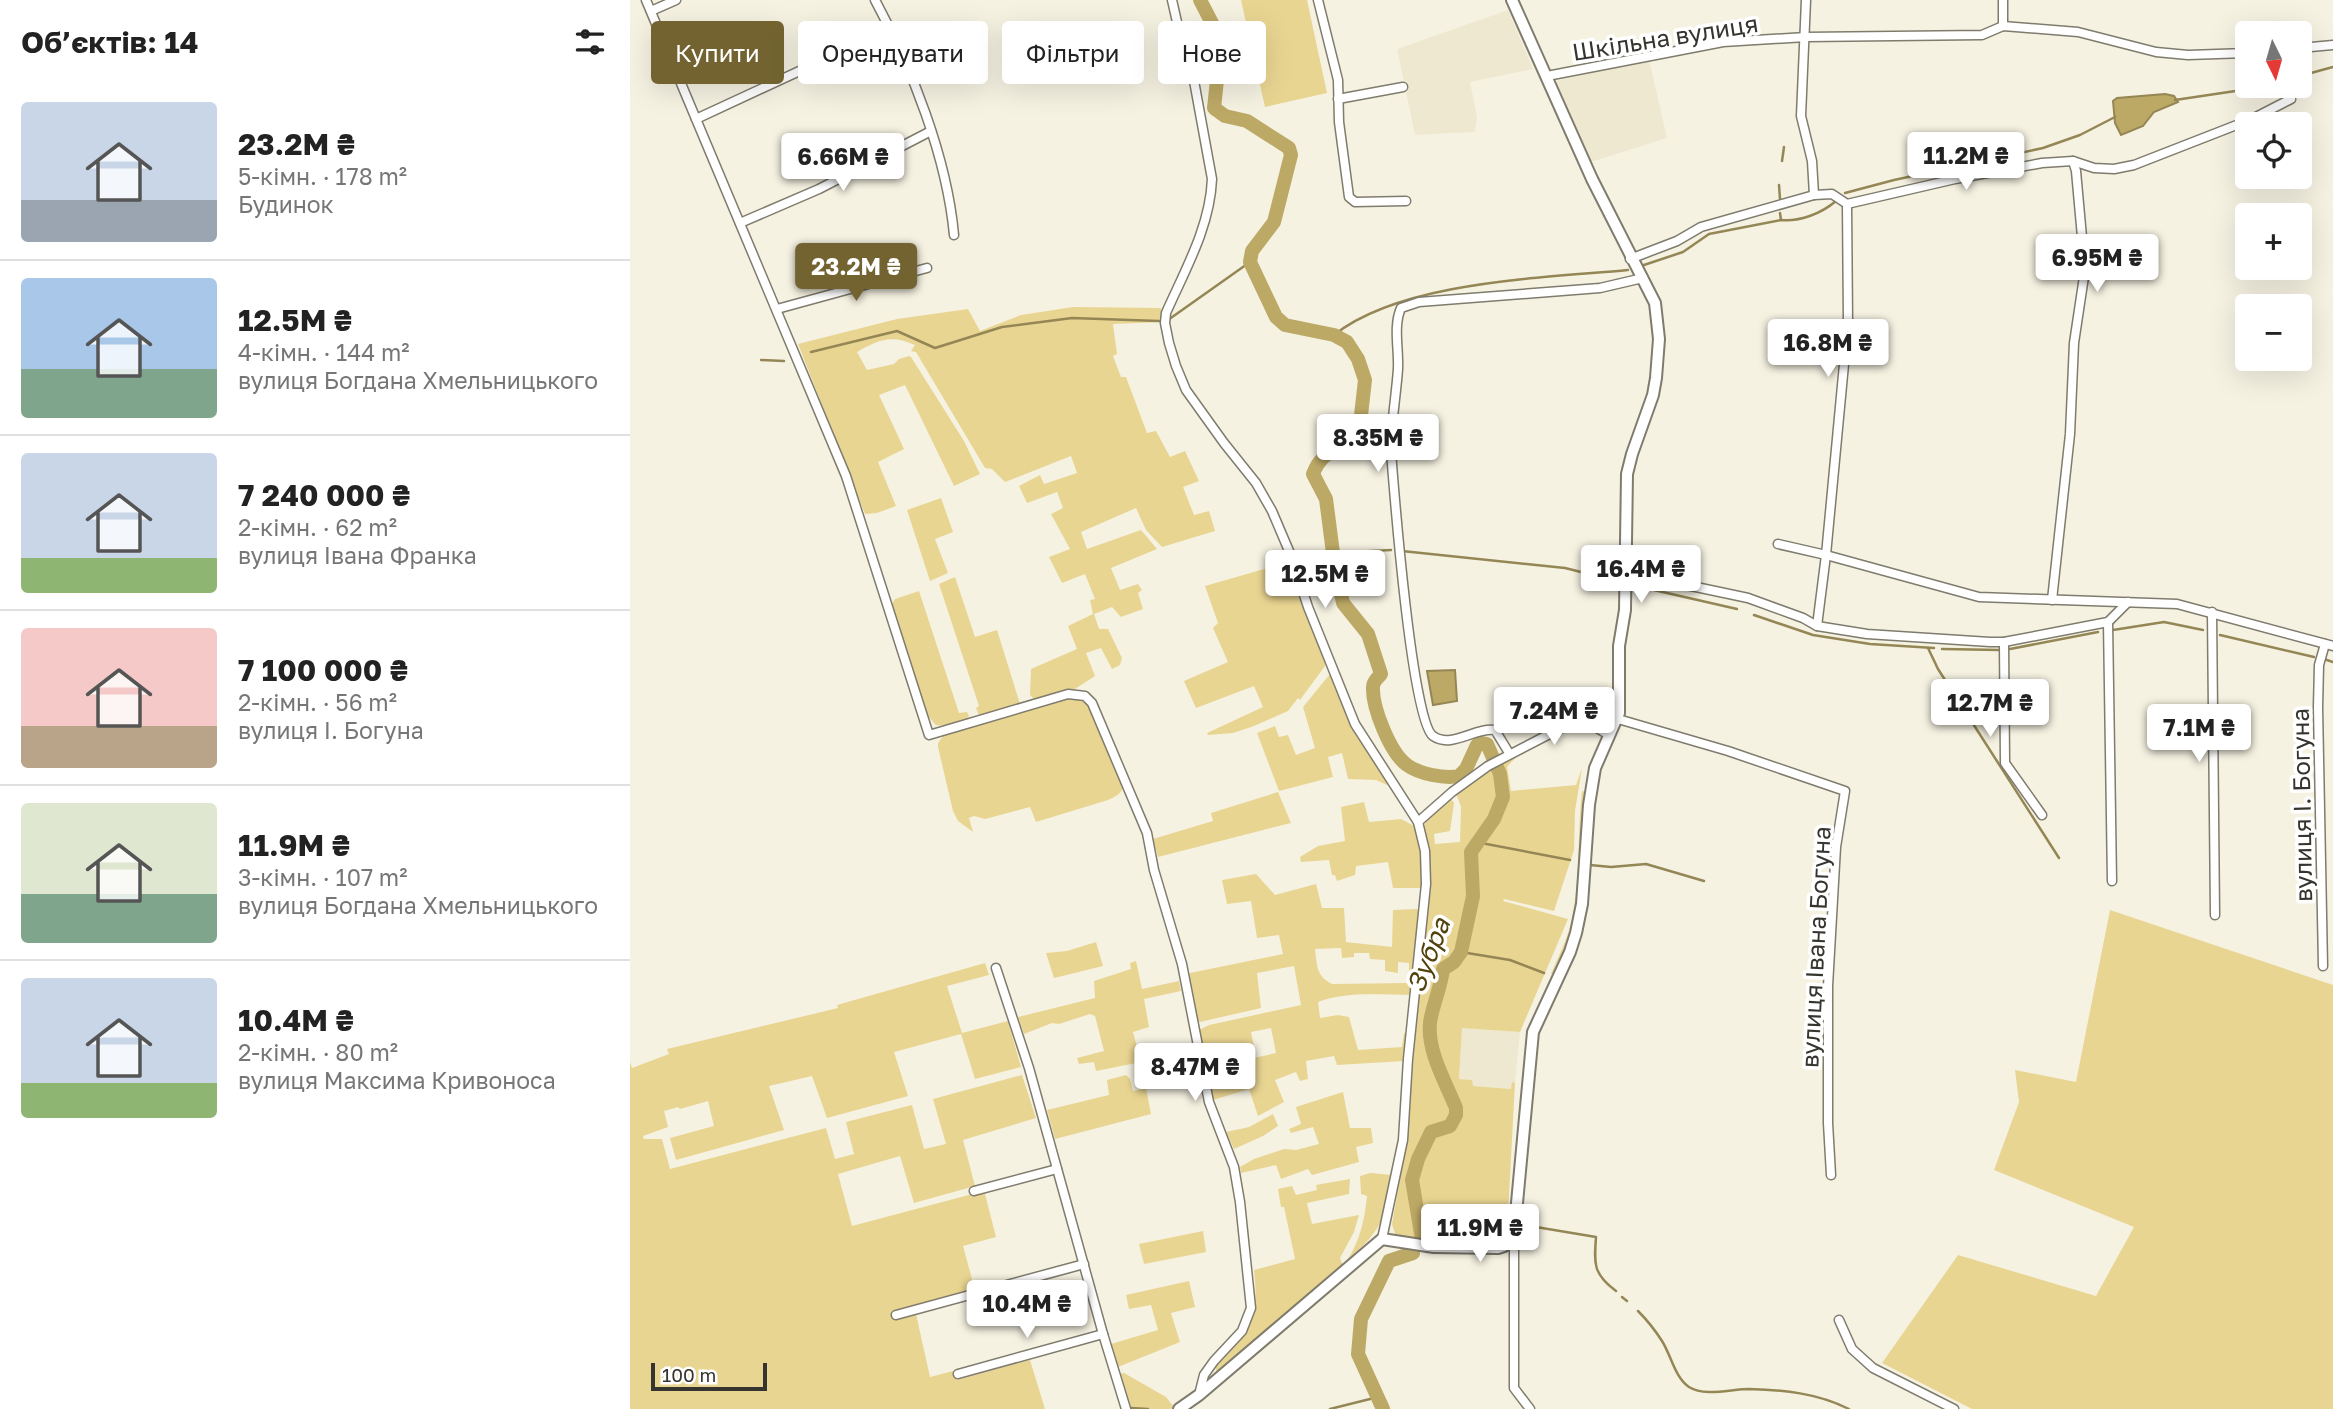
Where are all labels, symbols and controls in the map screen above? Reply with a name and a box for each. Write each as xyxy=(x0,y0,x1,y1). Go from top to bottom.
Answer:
street label: Шкільна вулиця xyxy=(1570,8,1760,66)
chip: Купити xyxy=(651,21,784,84)
chip: Орендувати xyxy=(798,21,988,84)
chip: Фільтри xyxy=(1002,21,1144,84)
chip: Нове xyxy=(1158,21,1266,84)
north arrow xyxy=(2235,21,2312,98)
map controls xyxy=(2235,21,2312,371)
icon: filters xyxy=(571,23,609,61)
text: Об’єктів: 14 xyxy=(21,24,198,60)
button: locate xyxy=(2235,112,2312,189)
text: 23.2M ₴ xyxy=(238,126,355,162)
icon: home xyxy=(77,130,161,214)
pin: 11.2M ₴ xyxy=(1901,132,2031,192)
pin: 6.66M ₴ xyxy=(778,134,908,193)
text: 11.2M ₴ xyxy=(1923,141,2009,169)
text: 6.66M ₴ xyxy=(797,142,889,170)
text: 5-кімн. · 178 m² xyxy=(238,162,407,190)
text: Будинок xyxy=(238,190,334,218)
button: + xyxy=(2235,203,2312,280)
pin: 6.95M ₴ xyxy=(2032,234,2162,294)
text: 6.95M ₴ xyxy=(2052,243,2142,271)
pin: 23.2M ₴ xyxy=(791,244,921,303)
text: 23.2M ₴ xyxy=(811,252,901,280)
button: − xyxy=(2235,294,2312,371)
text: 12.5M ₴ xyxy=(238,302,352,338)
icon: home xyxy=(77,306,161,390)
pin: 16.8M ₴ xyxy=(1763,320,1893,379)
text: 16.8M ₴ xyxy=(1784,328,1872,356)
text: 4-кімн. · 144 m² xyxy=(238,338,410,366)
text: вулиця Богдана Хмельницького xyxy=(238,366,598,394)
pin: 8.35M ₴ xyxy=(1313,414,1443,474)
text: 8.35M ₴ xyxy=(1333,423,1423,451)
text: 7 240 000 ₴ xyxy=(238,477,410,513)
icon: home xyxy=(77,481,161,565)
text: 2-кімн. · 62 m² xyxy=(238,513,397,541)
text: вулиця Івана Франка xyxy=(238,541,477,569)
pin: 16.4M ₴ xyxy=(1576,546,1706,605)
pin: 12.5M ₴ xyxy=(1260,550,1390,610)
text: 16.4M ₴ xyxy=(1597,554,1685,582)
text: 12.5M ₴ xyxy=(1281,559,1369,587)
text: 7 100 000 ₴ xyxy=(238,652,408,688)
icon: home xyxy=(77,656,161,740)
pin: 12.7M ₴ xyxy=(1925,680,2055,739)
text: 2-кімн. · 56 m² xyxy=(238,688,397,716)
pin: 7.24M ₴ xyxy=(1489,688,1619,747)
text: 12.7M ₴ xyxy=(1947,688,2033,716)
text: 7.24M ₴ xyxy=(1510,696,1598,724)
pin: 7.1M ₴ xyxy=(2142,704,2256,764)
street label: вулиця І. Богуна xyxy=(2285,708,2317,902)
text: 7.1M ₴ xyxy=(2163,713,2235,741)
text: вулиця І. Богуна xyxy=(238,716,424,744)
street label: вулиця Івана Богуна xyxy=(1794,825,1836,1069)
text: 11.9M ₴ xyxy=(238,827,350,863)
icon: home xyxy=(77,831,161,915)
text: 3-кімн. · 107 m² xyxy=(238,863,407,891)
text: вулиця Богдана Хмельницького xyxy=(238,891,598,919)
water label: Зубра xyxy=(1400,912,1457,997)
text: 10.4M ₴ xyxy=(238,1002,354,1038)
icon: home xyxy=(77,1006,161,1090)
text: 2-кімн. · 80 m² xyxy=(238,1038,398,1066)
pin: 8.47M ₴ xyxy=(1130,1044,1260,1103)
text: 8.47M ₴ xyxy=(1150,1052,1240,1080)
text: вулиця Максима Кривоноса xyxy=(238,1066,556,1094)
pin: 11.9M ₴ xyxy=(1415,1204,1545,1264)
text: 11.9M ₴ xyxy=(1437,1213,1523,1241)
pin: 10.4M ₴ xyxy=(962,1280,1092,1340)
text: 10.4M ₴ xyxy=(983,1289,1071,1317)
scale bar xyxy=(651,1360,766,1392)
text: 100 m xyxy=(662,1363,716,1386)

